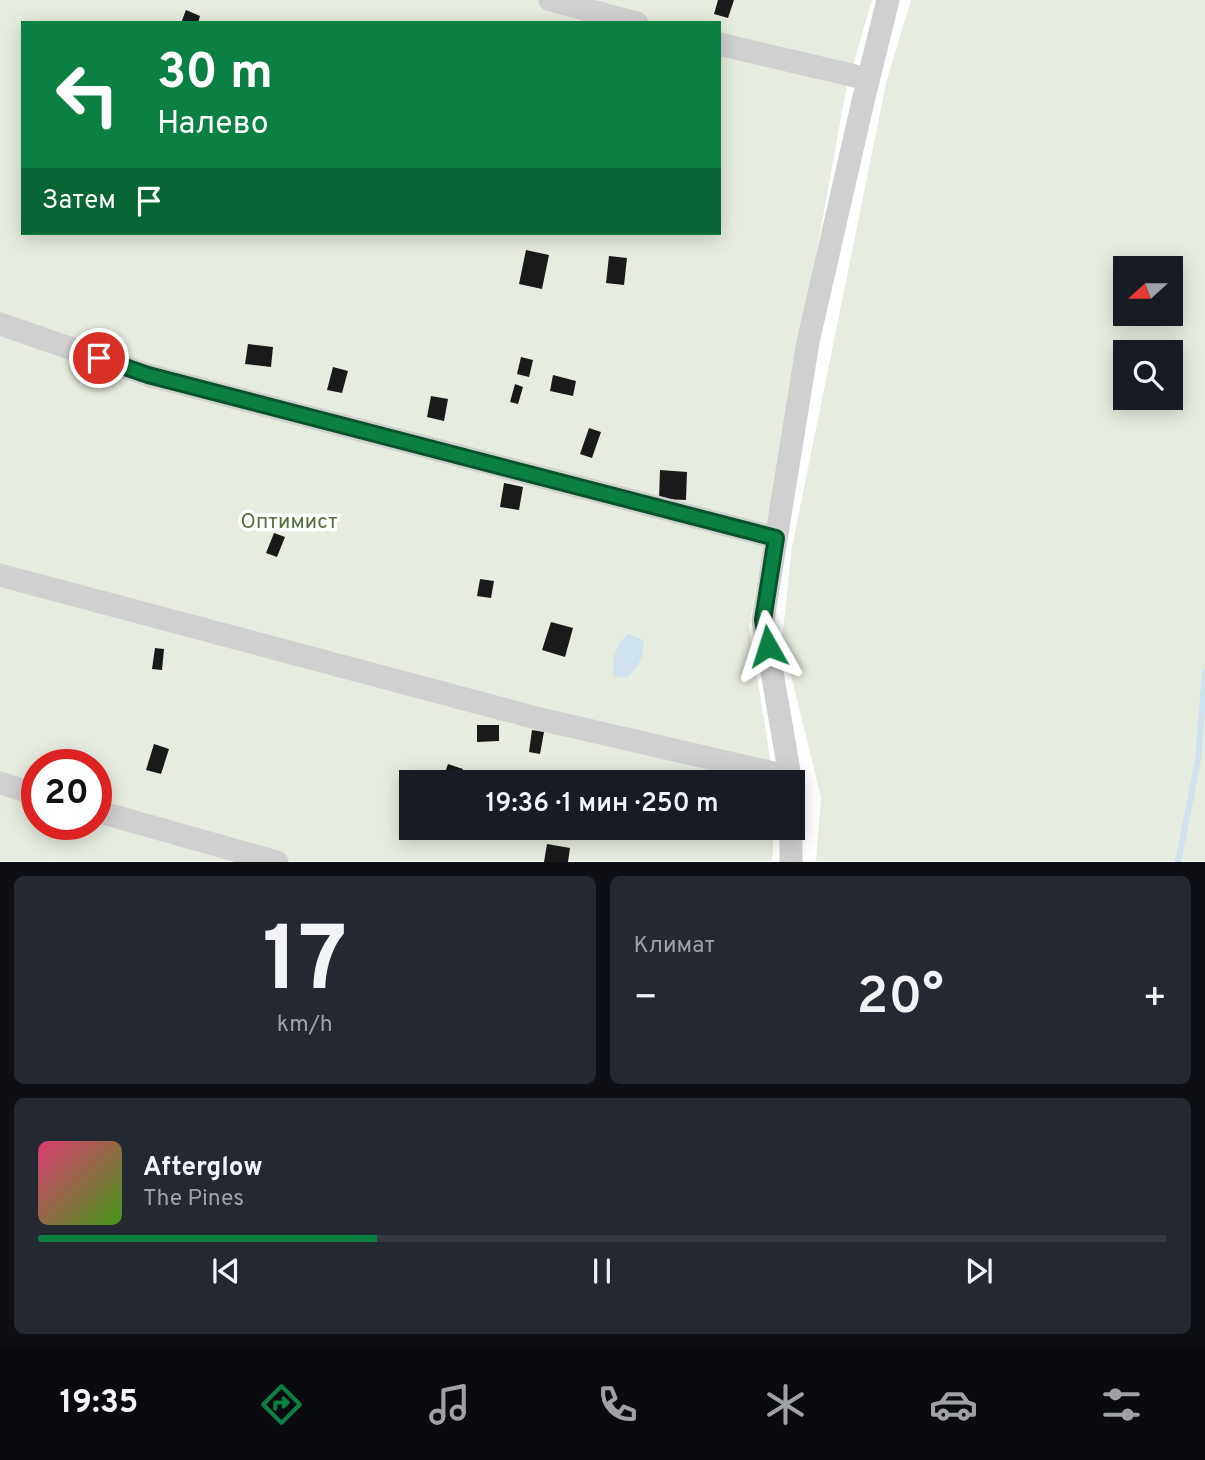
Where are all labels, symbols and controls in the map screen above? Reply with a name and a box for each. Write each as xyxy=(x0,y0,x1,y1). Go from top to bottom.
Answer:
text: 30 m xyxy=(157,44,273,106)
icon: left xyxy=(42,49,133,140)
text: Налево xyxy=(157,105,269,145)
icon: arrive xyxy=(130,182,168,220)
text: Затем xyxy=(42,185,116,218)
north arrow xyxy=(1113,256,1183,326)
map controls xyxy=(1113,256,1183,410)
pin xyxy=(69,328,129,388)
icon: arrive xyxy=(80,339,118,377)
button: search xyxy=(1113,340,1183,410)
park label: Оптимист xyxy=(241,509,337,536)
position arrow xyxy=(731,609,805,683)
speed limit sign: 20 xyxy=(21,749,112,840)
text: 19:36 · 1 мин · 250 m xyxy=(485,788,719,821)
text: 17 xyxy=(262,908,347,1023)
text: Климат xyxy=(634,932,715,961)
text: 20° xyxy=(857,966,944,1032)
text: − xyxy=(634,975,658,1024)
text: + xyxy=(1142,975,1167,1024)
text: km/h xyxy=(277,1011,333,1040)
text: Afterglow xyxy=(143,1152,263,1185)
text: The Pines xyxy=(143,1185,244,1214)
icon: previous xyxy=(207,1252,245,1290)
icon: pause xyxy=(583,1252,621,1290)
icon: next xyxy=(960,1252,998,1290)
icon: directions xyxy=(257,1380,306,1429)
icon: music xyxy=(425,1380,474,1429)
icon: phone xyxy=(593,1380,642,1429)
icon: climate xyxy=(761,1380,810,1429)
icon: car xyxy=(929,1380,978,1429)
icon: filters xyxy=(1097,1380,1146,1429)
text: 19:35 xyxy=(59,1384,138,1424)

